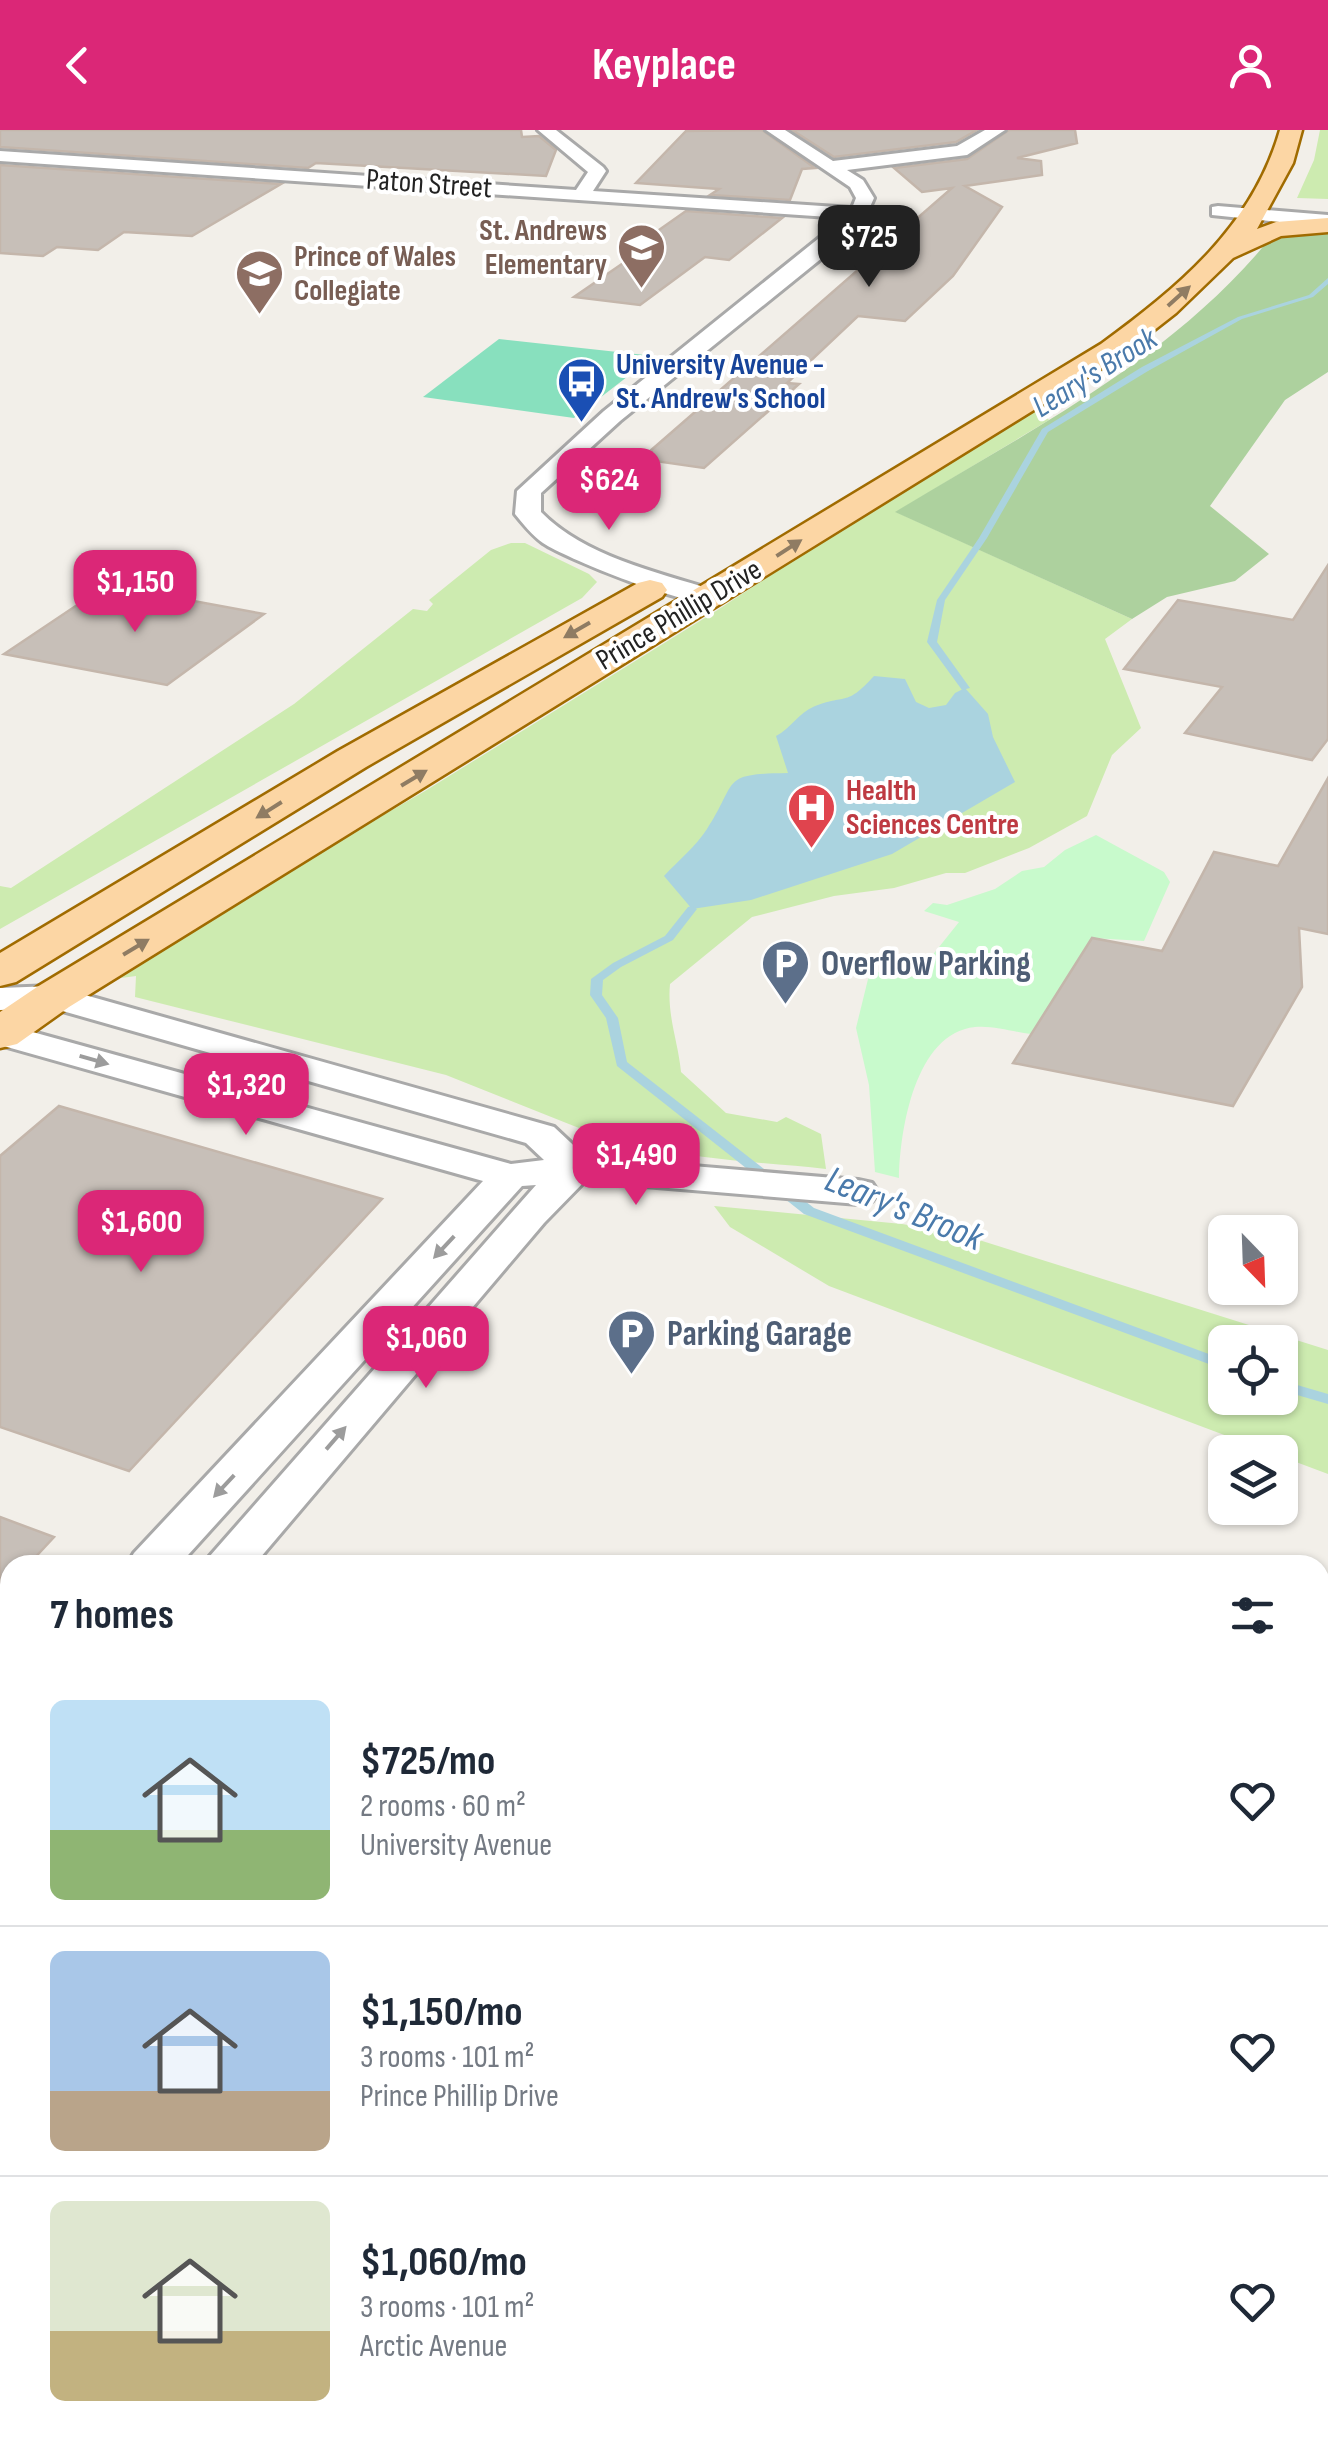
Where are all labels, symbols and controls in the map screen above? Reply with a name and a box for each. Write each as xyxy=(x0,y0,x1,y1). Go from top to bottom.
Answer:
icon: back xyxy=(50,38,105,93)
text: Keyplace xyxy=(592,38,736,93)
icon: person xyxy=(1223,38,1278,93)
street label: Paton Street xyxy=(365,162,493,206)
pin: $725 xyxy=(810,205,928,290)
place label: St. Andrews Elementary xyxy=(479,213,608,283)
text: $725 xyxy=(840,218,898,257)
school or university icon: St. Andrews Elementary xyxy=(616,222,668,290)
place label: Prince of Wales Collegiate xyxy=(294,239,456,309)
school or university icon: Prince of Wales Collegiate xyxy=(233,248,285,316)
one-way arrow xyxy=(1167,285,1191,308)
water label: Leary's Brook xyxy=(1025,319,1165,427)
place label: University Avenue - St. Andrew's School xyxy=(616,347,826,417)
bus stop icon: University Avenue - St. Andrew's School xyxy=(555,356,607,424)
pin: $624 xyxy=(550,448,668,533)
text: $624 xyxy=(579,461,639,500)
one-way arrow xyxy=(775,540,803,558)
pin: $1,150 xyxy=(54,550,216,635)
street label: Prince Phillip Drive xyxy=(590,552,768,678)
text: $1,150 xyxy=(95,563,175,602)
one-way arrow xyxy=(563,621,591,638)
one-way arrow xyxy=(400,770,428,787)
place label: Health Sciences Centre xyxy=(846,773,1019,843)
hospital icon: Health Sciences Centre xyxy=(785,782,837,850)
one-way arrow xyxy=(255,801,283,818)
one-way arrow xyxy=(122,938,150,956)
parking icon: Overflow Parking xyxy=(760,938,812,1006)
place label: Overflow Parking xyxy=(821,943,1031,986)
one-way arrow xyxy=(79,1053,110,1068)
pin: $1,320 xyxy=(165,1053,327,1138)
text: $1,320 xyxy=(206,1066,286,1105)
pin: $1,490 xyxy=(555,1123,717,1208)
text: $1,490 xyxy=(595,1136,677,1175)
water label: Leary's Brook xyxy=(819,1157,991,1262)
pin: $1,600 xyxy=(60,1190,222,1275)
text: $1,600 xyxy=(100,1203,182,1242)
north arrow xyxy=(1208,1215,1298,1305)
map controls xyxy=(1208,1215,1298,1525)
one-way arrow xyxy=(433,1235,456,1259)
pin: $1,060 xyxy=(345,1306,507,1391)
parking icon: Parking Garage xyxy=(606,1308,658,1376)
place label: Parking Garage xyxy=(667,1313,852,1356)
text: $1,060 xyxy=(385,1319,467,1358)
button: locate xyxy=(1208,1325,1298,1415)
one-way arrow xyxy=(324,1426,346,1451)
button: layers xyxy=(1208,1435,1298,1525)
one-way arrow xyxy=(213,1474,236,1498)
icon: filters xyxy=(1225,1588,1280,1643)
text: 7 homes xyxy=(50,1590,174,1641)
text: $725/mo xyxy=(360,1736,495,1787)
icon: home xyxy=(130,1740,250,1860)
icon: heart xyxy=(1225,1773,1280,1828)
text: 2 rooms · 60 m² xyxy=(360,1787,526,1826)
text: University Avenue xyxy=(360,1826,552,1865)
text: $1,150/mo xyxy=(360,1987,523,2038)
icon: home xyxy=(130,1991,250,2111)
icon: heart xyxy=(1225,2024,1280,2079)
text: 3 rooms · 101 m² xyxy=(360,2038,535,2077)
text: Prince Phillip Drive xyxy=(360,2077,559,2116)
text: $1,060/mo xyxy=(360,2237,527,2288)
icon: home xyxy=(130,2241,250,2361)
icon: heart xyxy=(1225,2274,1280,2329)
text: 3 rooms · 101 m² xyxy=(360,2288,535,2327)
text: Arctic Avenue xyxy=(360,2327,507,2366)

